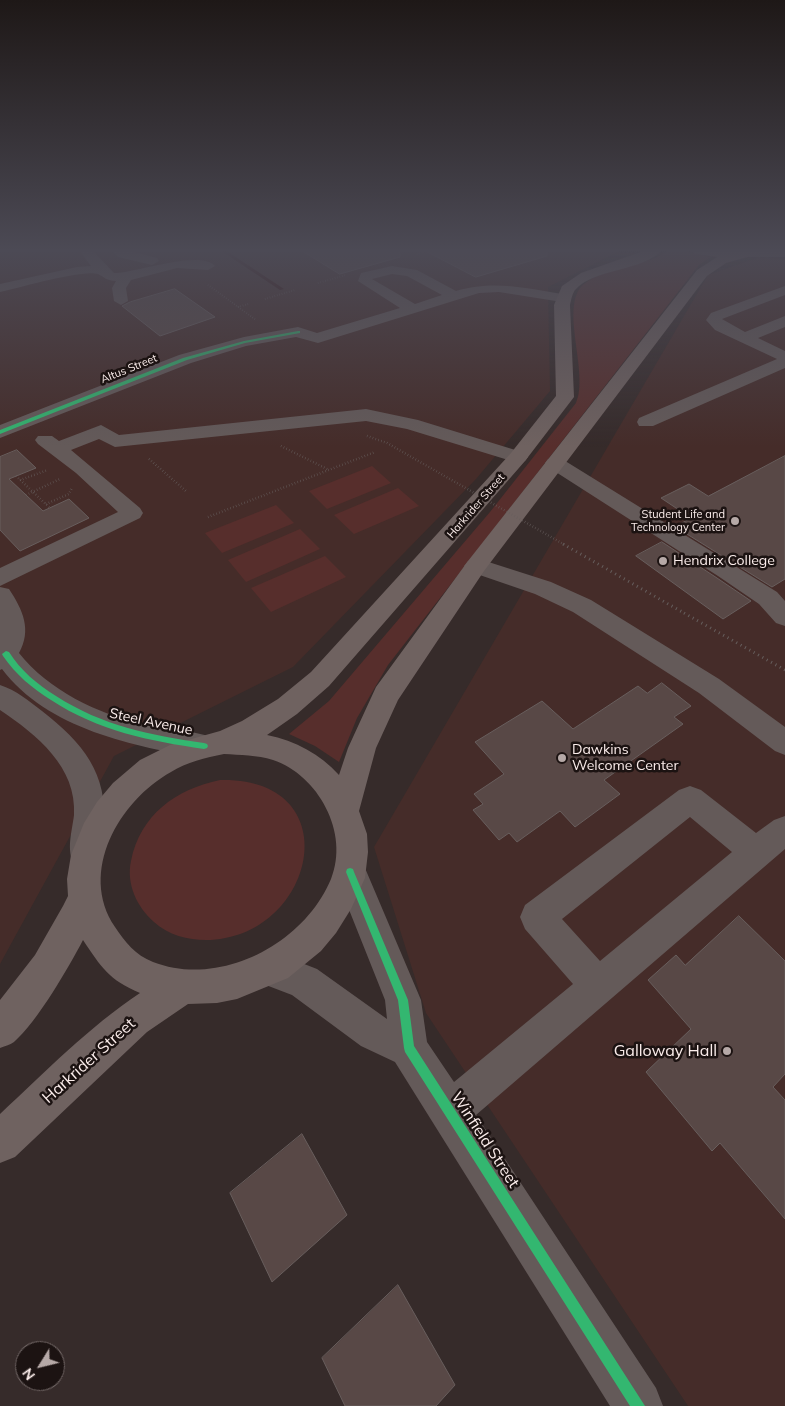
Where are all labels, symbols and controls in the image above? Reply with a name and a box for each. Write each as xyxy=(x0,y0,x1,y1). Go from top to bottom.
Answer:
street label: Altus Street xyxy=(99,352,159,386)
street label: Harkrider Street xyxy=(444,471,508,541)
place label: Student Life and Technology Center xyxy=(631,508,725,534)
marker: Student Life and Technology Center xyxy=(729,515,741,527)
place label: Hendrix College xyxy=(673,553,775,569)
marker: Hendrix College xyxy=(657,555,669,567)
street label: Steel Avenue xyxy=(108,705,194,739)
place label: Dawkins Welcome Center xyxy=(572,742,678,774)
marker: Dawkins Welcome Center xyxy=(556,752,568,764)
street label: Harkrider Street xyxy=(39,1014,139,1108)
place label: Galloway Hall xyxy=(614,1041,717,1061)
marker: Galloway Hall xyxy=(721,1045,733,1057)
street label: Winfield Street xyxy=(447,1088,523,1192)
north arrow xyxy=(15,1341,65,1391)
text: N xyxy=(18,1365,39,1384)

